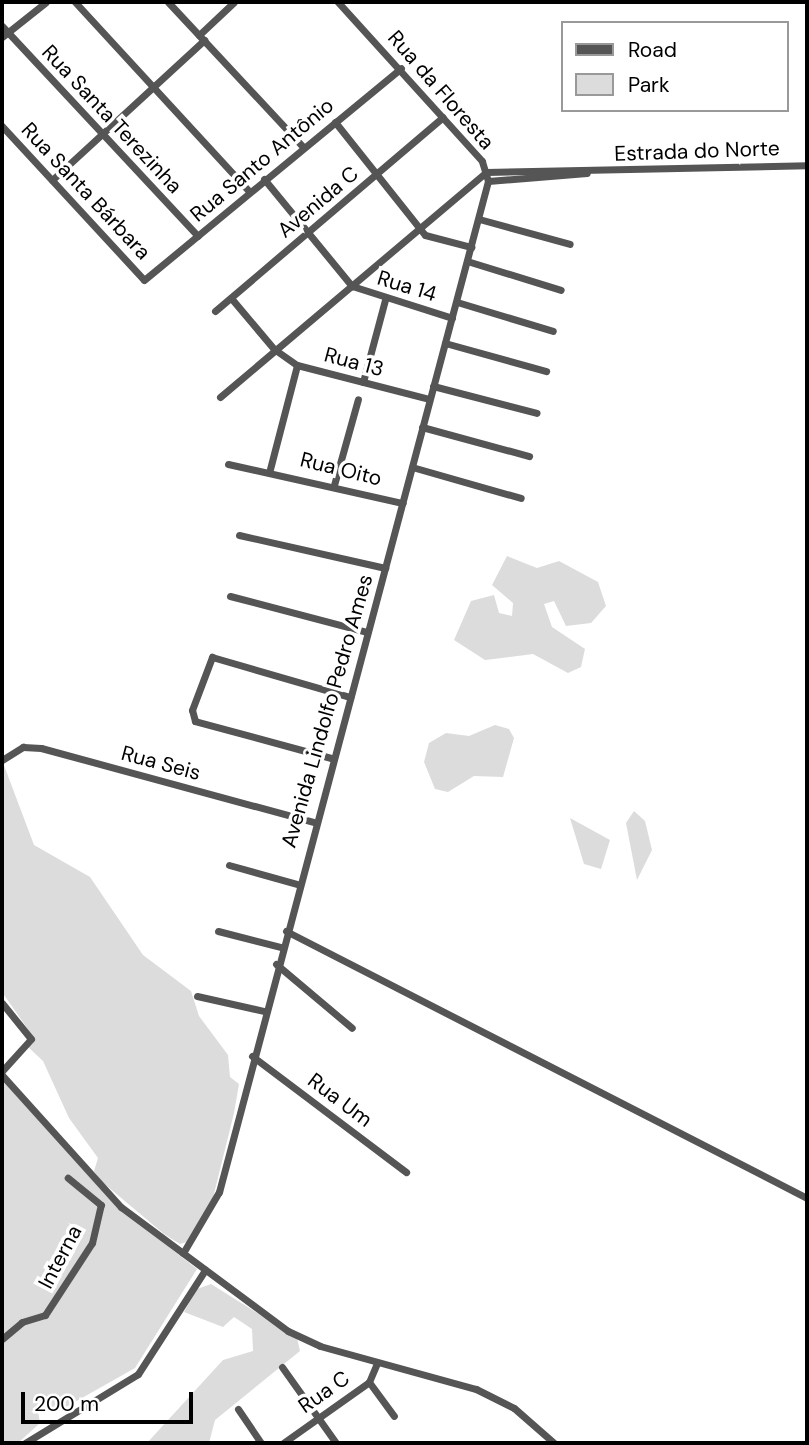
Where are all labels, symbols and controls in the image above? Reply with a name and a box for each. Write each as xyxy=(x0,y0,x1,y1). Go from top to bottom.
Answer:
legend xyxy=(560,21,788,112)
street label: Rua da Floresta xyxy=(383,25,499,155)
text: Road xyxy=(628,36,677,64)
street label: Rua Santa Terezinha xyxy=(37,40,187,198)
text: Park xyxy=(628,71,669,99)
street label: Rua Santo Antônio xyxy=(185,93,339,227)
street label: Rua Santa Bárbara xyxy=(16,117,156,265)
street label: Estrada do Norte xyxy=(614,136,780,166)
street label: Avenida C xyxy=(272,161,364,243)
street label: Rua 14 xyxy=(374,265,440,307)
street label: Rua 13 xyxy=(322,342,386,382)
street label: Rua Oito xyxy=(298,447,384,491)
street label: Avenida Lindolfo Pedro Ames xyxy=(276,571,378,851)
street label: Rua Seis xyxy=(119,740,203,786)
street label: Rua Um xyxy=(303,1068,377,1132)
street label: Interna xyxy=(33,1221,87,1293)
street label: Rua C xyxy=(294,1365,354,1419)
scale bar xyxy=(24,1378,196,1422)
text: 200 m xyxy=(34,1390,99,1418)

